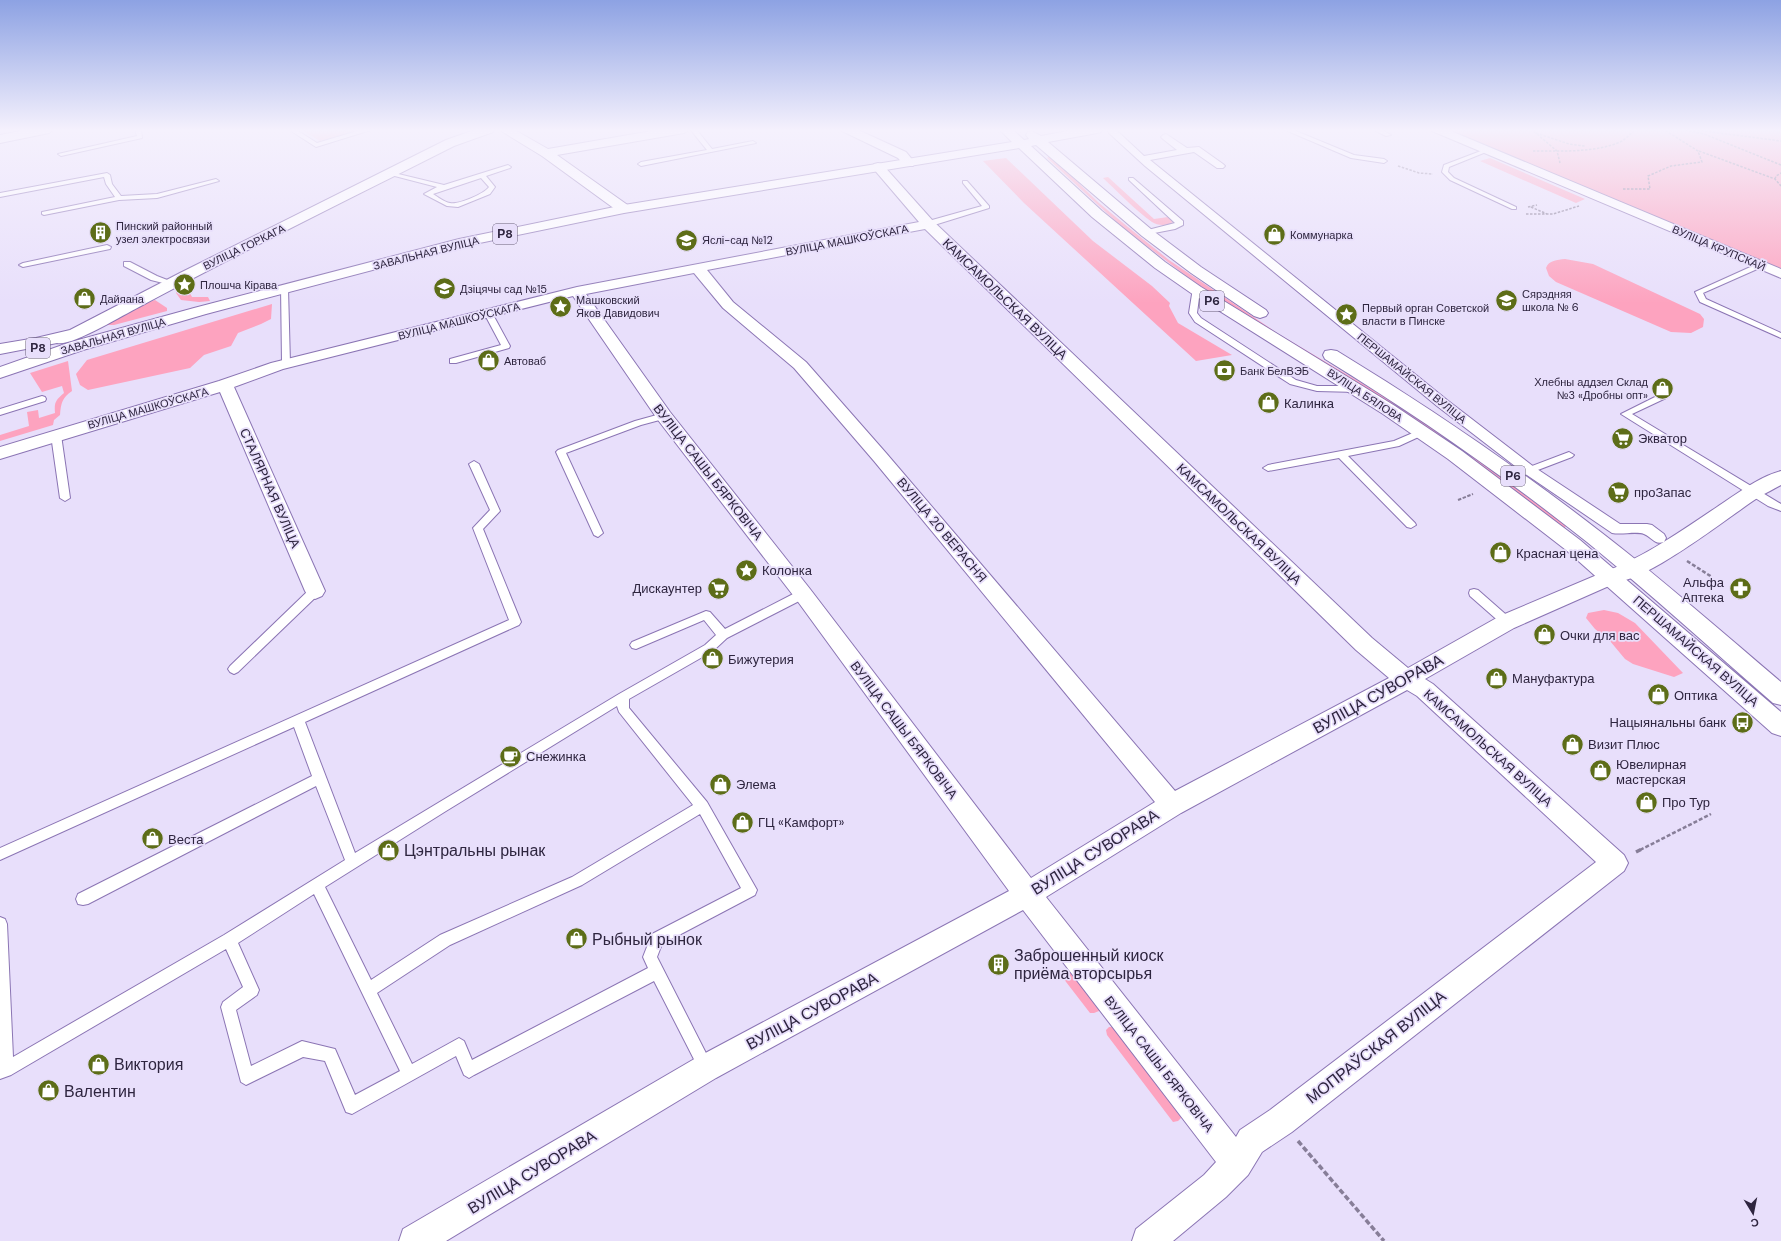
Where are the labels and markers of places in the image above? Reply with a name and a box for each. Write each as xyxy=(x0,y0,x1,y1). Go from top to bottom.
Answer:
building icon: Пинский районный узел электросвязи xyxy=(87,219,113,245)
place label: Пинский районный узел электросвязи xyxy=(116,219,212,246)
shop icon: Коммунарка xyxy=(1261,222,1287,248)
school or university icon: Яслі-сад №12 xyxy=(674,227,700,253)
place label: Коммунарка xyxy=(1290,228,1354,242)
place label: Яслі-сад №12 xyxy=(702,233,773,247)
place icon: Плошча Кірава xyxy=(171,272,197,298)
school or university icon: Дзіцячы сад №15 xyxy=(432,276,458,302)
place label: Плошча Кірава xyxy=(200,278,278,292)
place label: Дзіцячы сад №15 xyxy=(460,282,547,296)
shop icon: Дайяана xyxy=(72,286,98,312)
school or university icon: Сярэдняя школа № 6 xyxy=(1493,287,1519,313)
place label: Сярэдняя школа № 6 xyxy=(1522,287,1579,314)
place label: Дайяана xyxy=(100,292,145,306)
place icon: Машковский Яков Давидович xyxy=(548,293,574,319)
place label: Машковский Яков Давидович xyxy=(576,293,660,320)
place icon: Первый орган Советской власти в Пинске xyxy=(1334,301,1360,327)
place label: Первый орган Советской власти в Пинске xyxy=(1362,301,1489,328)
shop icon: Автоваб xyxy=(475,348,501,374)
place label: Автоваб xyxy=(504,354,546,368)
bank icon: Банк БелВЭБ xyxy=(1211,358,1237,384)
place label: Банк БелВЭБ xyxy=(1240,364,1309,378)
place label: Хлебны аддзел Склад №3 «Дробны опт» xyxy=(1534,375,1649,402)
shop icon: Хлебны аддзел Склад №3 «Дробны опт» xyxy=(1650,375,1676,401)
shop icon: Калинка xyxy=(1255,390,1281,416)
place label: Калинка xyxy=(1284,395,1335,412)
supermarket icon: Экватор xyxy=(1609,425,1635,451)
place label: Экватор xyxy=(1638,430,1687,447)
supermarket icon: проЗапас xyxy=(1606,479,1632,505)
place label: проЗапас xyxy=(1634,484,1692,501)
shop icon: Красная цена xyxy=(1487,540,1513,566)
place label: Красная цена xyxy=(1516,545,1599,562)
place icon: Колонка xyxy=(734,557,760,583)
place label: Колонка xyxy=(762,562,813,579)
place label: Альфа Аптека xyxy=(1682,574,1725,606)
supermarket icon: Дискаунтер xyxy=(705,575,731,601)
pharmacy icon: Альфа Аптека xyxy=(1727,576,1753,602)
place label: Дискаунтер xyxy=(632,580,702,597)
shop icon: Очки для вас xyxy=(1531,622,1557,648)
place label: Очки для вас xyxy=(1560,627,1640,644)
shop icon: Бижутерия xyxy=(699,646,725,672)
place label: Бижутерия xyxy=(728,651,794,668)
shop icon: Мануфактура xyxy=(1483,665,1509,691)
place label: Мануфактура xyxy=(1512,670,1595,687)
shop icon: Оптика xyxy=(1646,682,1672,708)
place label: Оптика xyxy=(1674,687,1718,704)
bus stop icon: Нацыянальны банк xyxy=(1729,709,1755,735)
place label: Нацыянальны банк xyxy=(1610,714,1726,731)
shop icon: Визит Плюс xyxy=(1560,731,1586,757)
place label: Визит Плюс xyxy=(1588,736,1660,753)
cafe icon: Снежинка xyxy=(497,743,523,769)
place label: Снежинка xyxy=(526,748,587,765)
place label: Ювелирная мастерская xyxy=(1616,756,1686,788)
shop icon: Ювелирная мастерская xyxy=(1587,758,1613,784)
shop icon: Элема xyxy=(708,771,734,797)
place label: Элема xyxy=(736,776,777,793)
shop icon: Про Тур xyxy=(1634,789,1660,815)
place label: Про Тур xyxy=(1662,794,1710,811)
shop icon: ГЦ «Камфорт» xyxy=(729,809,755,835)
place label: ГЦ «Камфорт» xyxy=(758,814,845,831)
shop icon: Веста xyxy=(140,826,166,852)
place label: Веста xyxy=(168,831,204,848)
shop icon: Цэнтральны рынак xyxy=(375,837,401,863)
place label: Цэнтральны рынак xyxy=(404,840,546,861)
shop icon: Рыбный рынок xyxy=(564,926,590,952)
place label: Рыбный рынок xyxy=(592,929,703,950)
place label: Заброшенный киоск приёма вторсырья xyxy=(1014,945,1164,984)
building icon: Заброшенный киоск приёма вторсырья xyxy=(985,951,1011,977)
shop icon: Виктория xyxy=(86,1051,112,1077)
place label: Виктория xyxy=(114,1054,183,1075)
shop icon: Валентин xyxy=(36,1078,62,1104)
place label: Валентин xyxy=(64,1081,136,1102)

